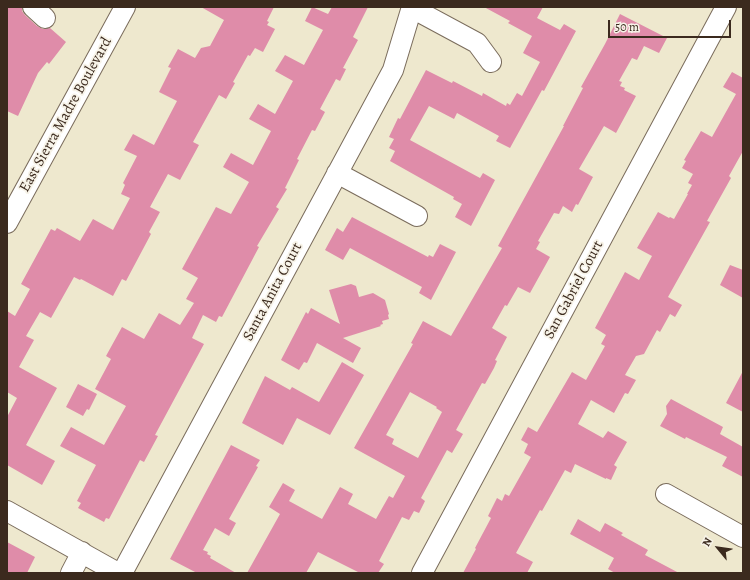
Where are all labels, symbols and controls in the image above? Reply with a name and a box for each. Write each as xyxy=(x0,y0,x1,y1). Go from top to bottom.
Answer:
scale bar xyxy=(610,12,733,38)
text: 50 m xyxy=(615,19,639,35)
street label: East Sierra Madre Boulevard xyxy=(16,34,116,196)
street label: San Gabriel Court xyxy=(540,238,608,342)
street label: Santa Anita Court xyxy=(239,240,307,344)
north arrow xyxy=(698,528,738,568)
text: N xyxy=(699,535,716,549)

